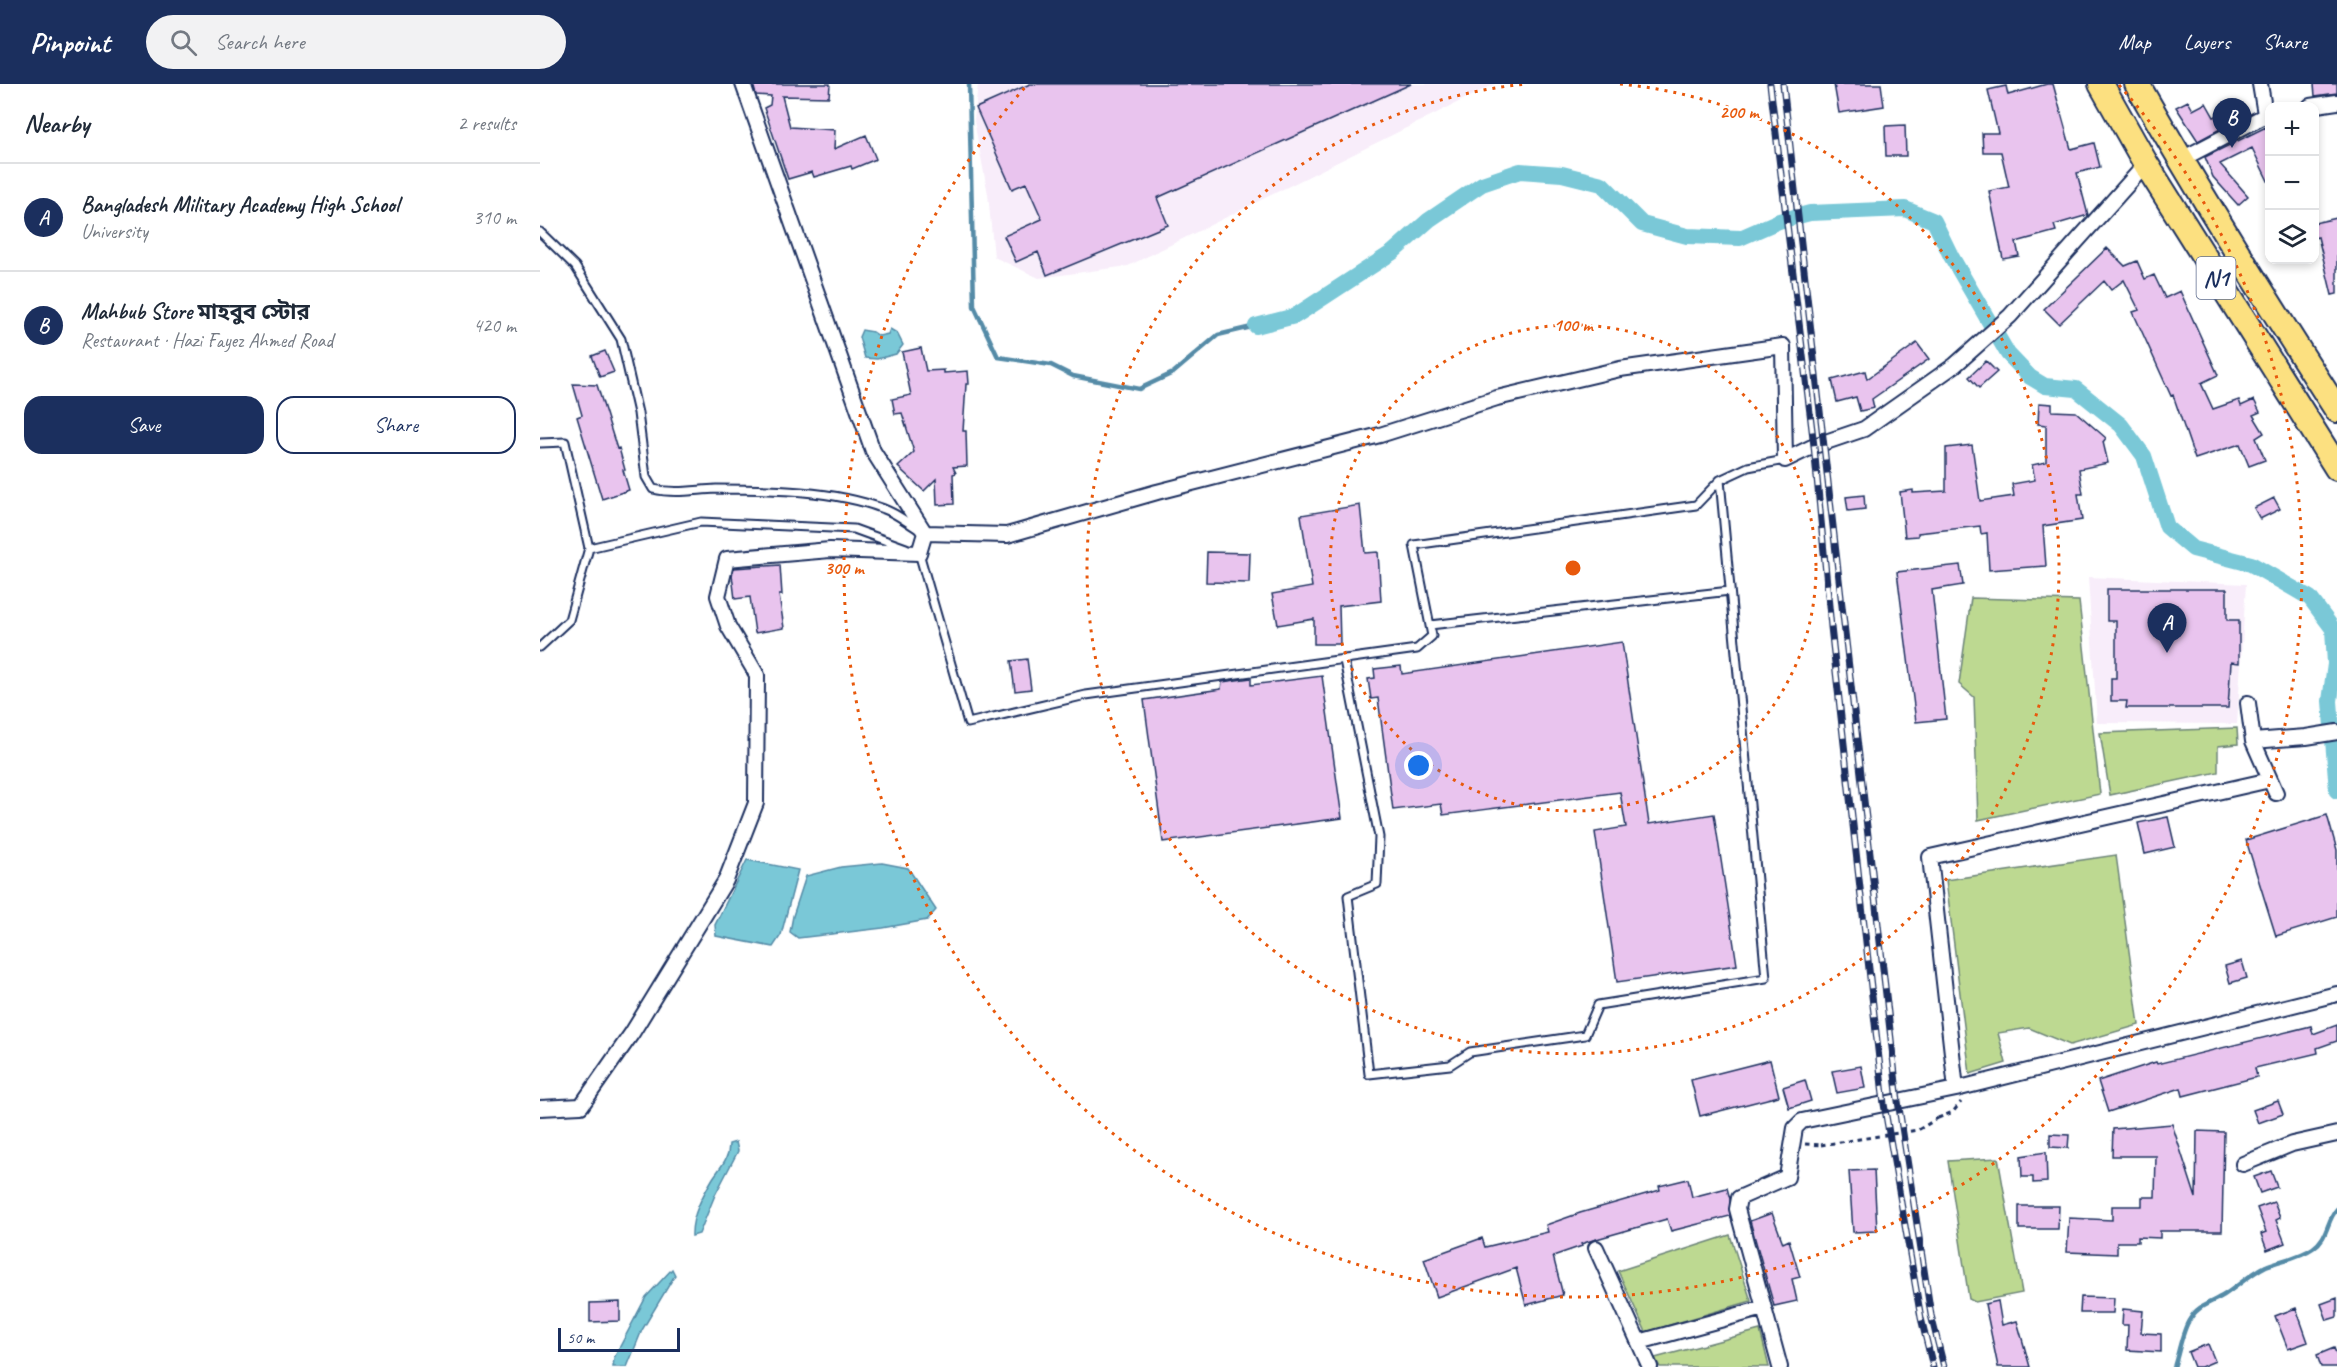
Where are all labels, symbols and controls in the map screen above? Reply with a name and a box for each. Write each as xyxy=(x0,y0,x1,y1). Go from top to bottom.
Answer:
search box xyxy=(146,15,566,69)
text: Pinpoint xyxy=(30,25,110,60)
icon: search xyxy=(167,26,200,59)
text: Search here xyxy=(215,28,305,56)
text: Map xyxy=(2118,29,2151,55)
text: Layers xyxy=(2184,29,2230,55)
text: Share xyxy=(2263,29,2307,55)
pin: B xyxy=(2212,98,2252,148)
text: 200 m xyxy=(1720,101,1760,123)
map controls xyxy=(2265,102,2319,264)
button: + xyxy=(2265,102,2319,156)
text: Nearby xyxy=(24,107,89,140)
text: 2 results xyxy=(457,111,516,136)
button: − xyxy=(2265,156,2319,210)
text: Bangladesh Military Academy High School xyxy=(81,191,399,219)
text: A xyxy=(38,205,49,230)
text: 310 m xyxy=(473,205,516,230)
button: layers xyxy=(2265,210,2319,264)
text: University xyxy=(81,219,148,244)
road number: N1 xyxy=(2196,257,2236,299)
text: Mahbub Store মাহবুব স্টোর xyxy=(81,298,310,326)
text: B xyxy=(38,313,49,338)
text: 420 m xyxy=(473,313,516,338)
text: 100 m xyxy=(1554,314,1594,336)
text: Restaurant · Hazi Fayez Ahmed Road xyxy=(81,328,333,353)
button: Save xyxy=(24,396,264,454)
button: Share xyxy=(276,396,516,454)
text: 300 m xyxy=(825,557,865,579)
centre of rings xyxy=(1563,558,1583,578)
pin: A xyxy=(2148,604,2186,653)
your location xyxy=(1404,751,1433,780)
scale bar xyxy=(558,1325,680,1352)
text: 50 m xyxy=(567,1328,594,1348)

